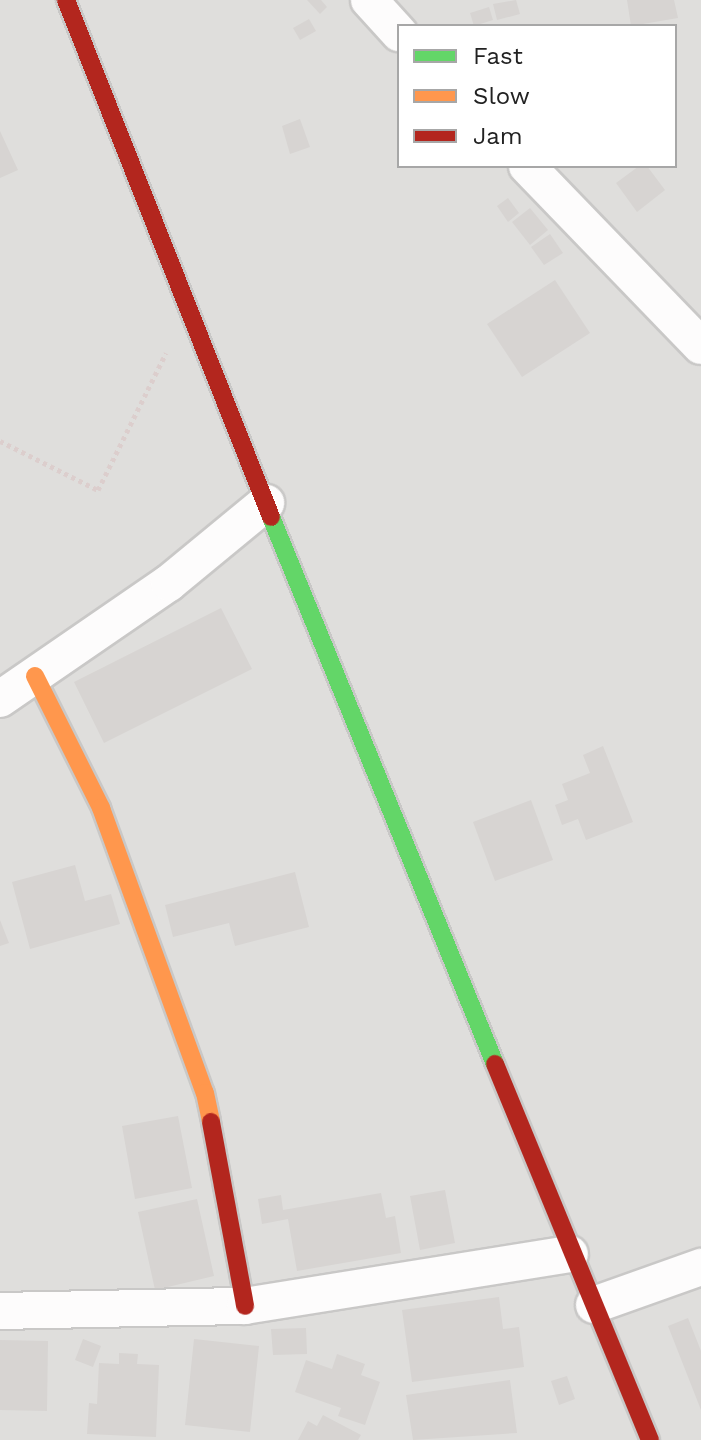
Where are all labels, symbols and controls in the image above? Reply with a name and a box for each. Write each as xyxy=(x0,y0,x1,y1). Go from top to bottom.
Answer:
legend xyxy=(397,24,677,168)
text: Fast xyxy=(473,42,523,70)
text: Slow xyxy=(473,82,530,110)
text: Jam xyxy=(473,122,523,150)

